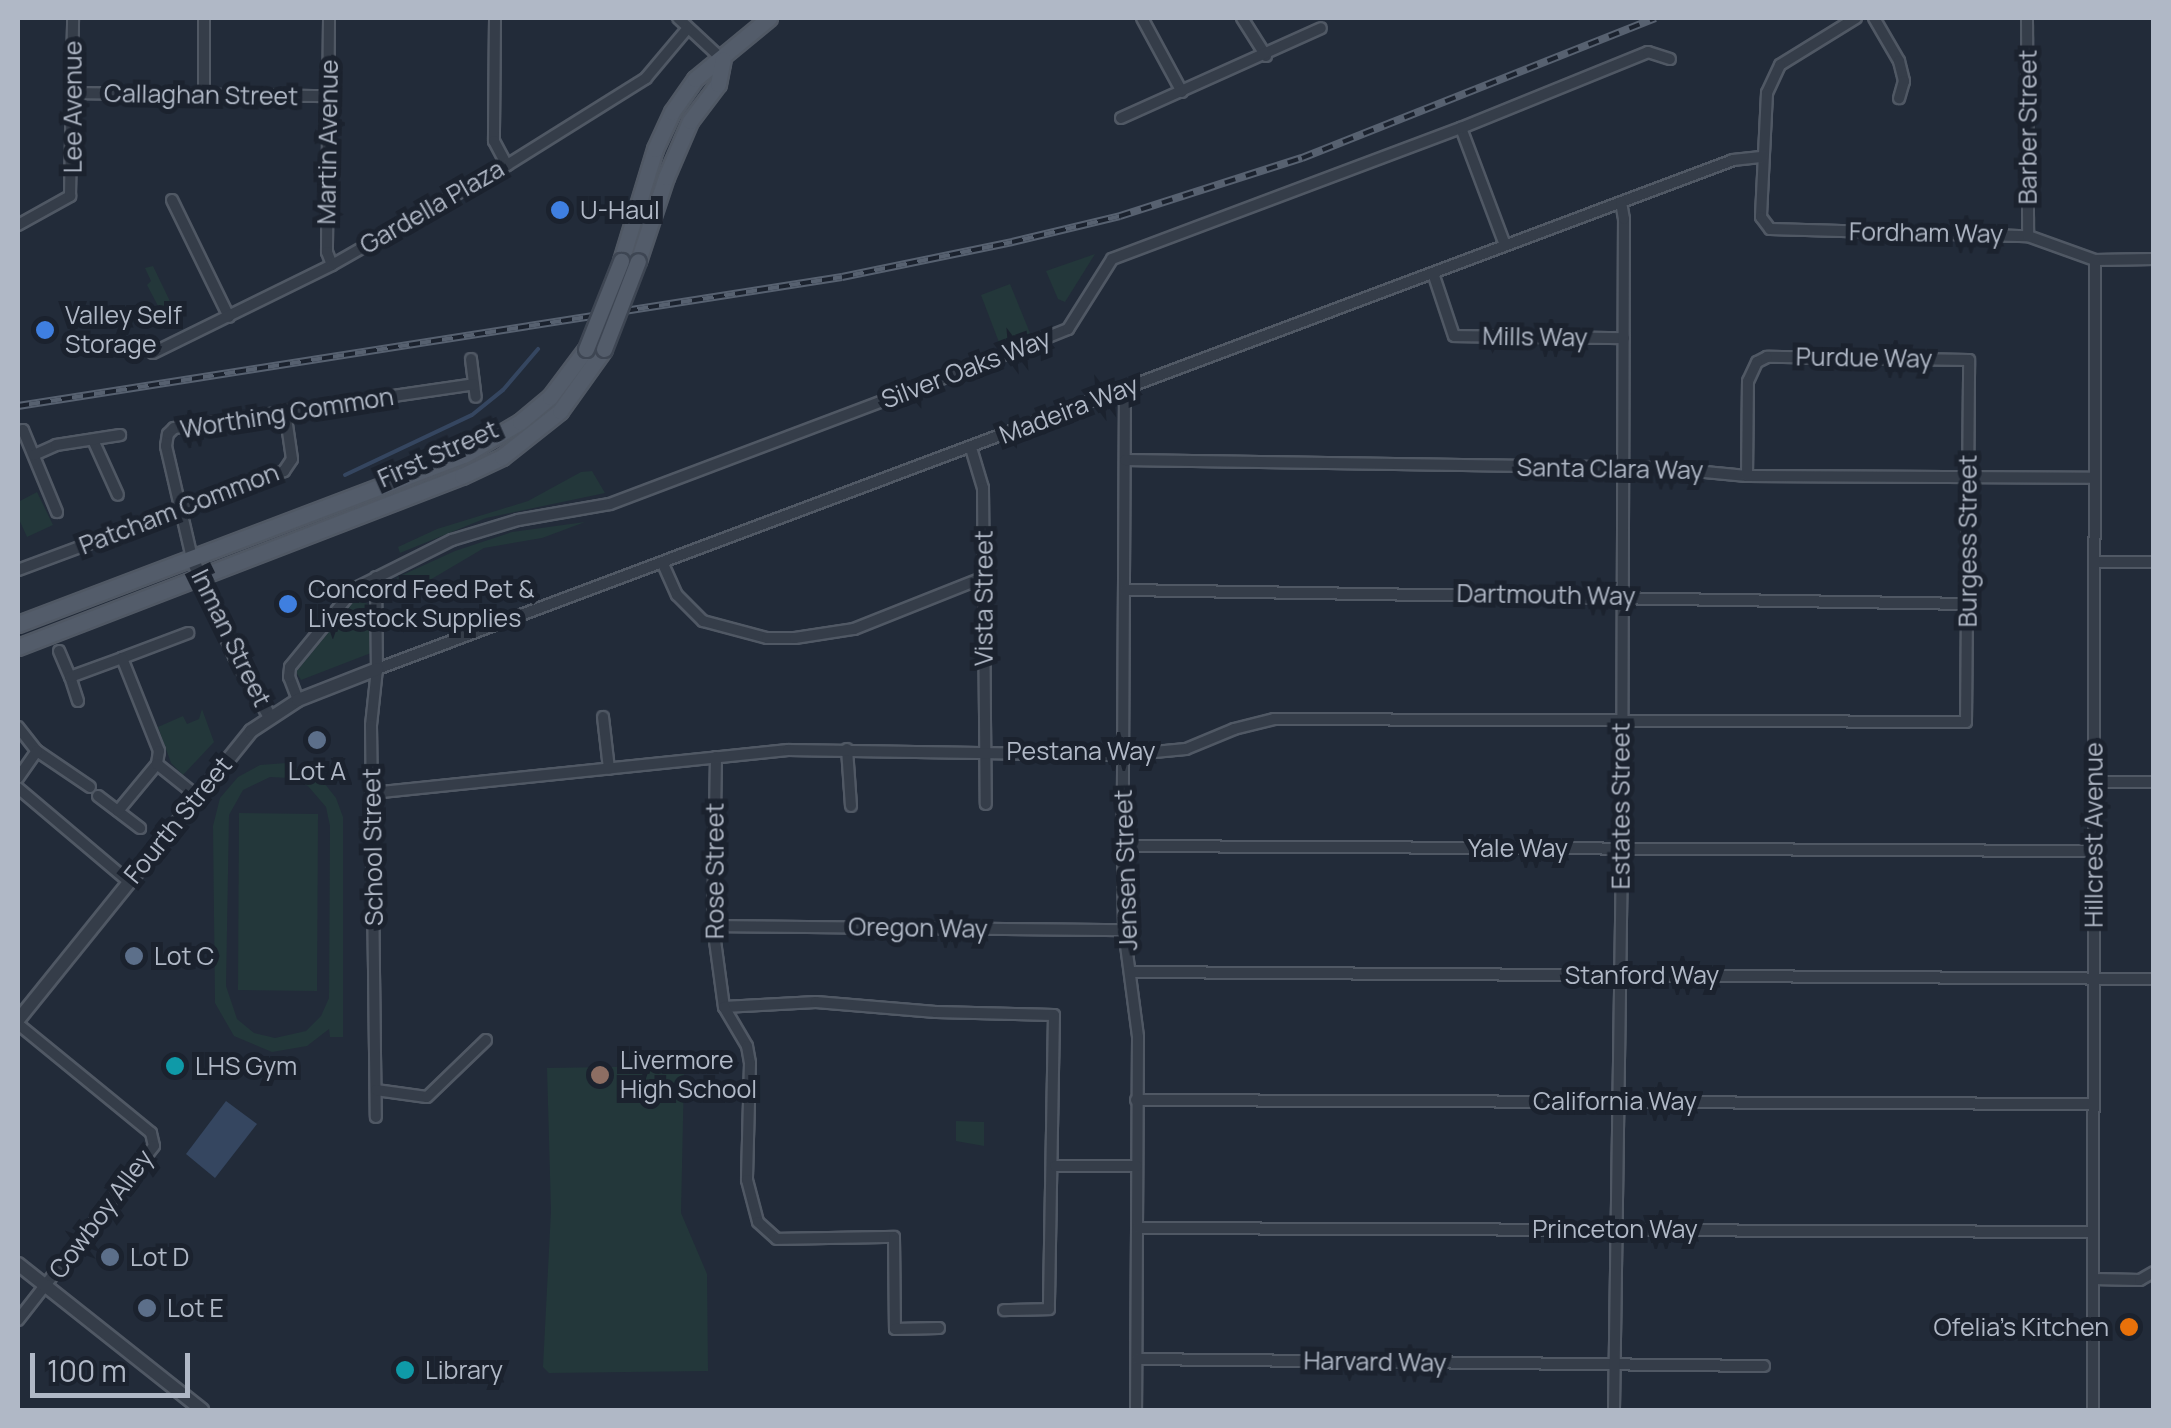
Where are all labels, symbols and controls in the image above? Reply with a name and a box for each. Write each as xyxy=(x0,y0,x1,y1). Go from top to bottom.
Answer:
street label: Lee Avenue xyxy=(58,41,88,173)
street label: Barber Street xyxy=(2013,49,2043,205)
street label: Martin Avenue xyxy=(312,59,344,225)
street label: Callaghan Street xyxy=(104,78,298,112)
street label: Gardella Plaza xyxy=(355,154,509,260)
place label: U-Haul xyxy=(580,195,660,225)
marker: U-Haul xyxy=(549,199,571,221)
street label: Fordham Way xyxy=(1849,217,2003,249)
place label: Valley Self Storage xyxy=(65,301,182,360)
marker: Valley Self Storage xyxy=(34,319,56,341)
street label: Mills Way xyxy=(1482,321,1588,353)
street label: Silver Oaks Way xyxy=(877,323,1055,415)
street label: Purdue Way xyxy=(1795,342,1933,374)
street label: Madeira Way xyxy=(995,370,1143,450)
street label: Worthing Common xyxy=(178,381,396,445)
street label: First Street xyxy=(373,414,503,494)
street label: Santa Clara Way xyxy=(1516,452,1704,486)
street label: Burgess Street xyxy=(1953,455,1983,627)
street label: Patcham Common xyxy=(75,457,283,561)
street label: Vista Street xyxy=(969,530,999,666)
street label: Inman Street xyxy=(185,564,277,712)
place label: Concord Feed Pet & Livestock Supplies xyxy=(308,575,534,634)
street label: Dartmouth Way xyxy=(1456,578,1636,612)
marker: Concord Feed Pet & Livestock Supplies xyxy=(277,593,299,615)
street label: Estates Street xyxy=(1606,723,1636,889)
marker: Lot A xyxy=(306,729,328,751)
street label: Pestana Way xyxy=(1007,736,1155,766)
street label: Hillcrest Avenue xyxy=(2079,742,2109,928)
street label: Fourth Street xyxy=(118,751,238,889)
place label: Lot A xyxy=(288,756,346,786)
street label: School Street xyxy=(357,768,389,926)
street label: Jensen Street xyxy=(1108,789,1144,951)
street label: Rose Street xyxy=(700,803,730,939)
street label: Yale Way xyxy=(1468,833,1568,863)
street label: Oregon Way xyxy=(848,912,988,944)
place label: Lot C xyxy=(154,941,214,971)
marker: Lot C xyxy=(123,945,145,967)
street label: Stanford Way xyxy=(1565,960,1719,990)
place label: Livermore High School xyxy=(620,1046,757,1105)
place label: LHS Gym xyxy=(195,1051,297,1081)
marker: LHS Gym xyxy=(164,1055,186,1077)
marker: Livermore High School xyxy=(589,1064,611,1086)
street label: California Way xyxy=(1533,1086,1697,1116)
street label: Cowboy Alley xyxy=(43,1144,159,1284)
street label: Princeton Way xyxy=(1532,1214,1698,1244)
place label: Lot D xyxy=(130,1242,189,1272)
marker: Lot D xyxy=(99,1246,121,1268)
place label: Lot E xyxy=(167,1293,224,1323)
marker: Lot E xyxy=(136,1297,158,1319)
place label: Ofelia's Kitchen xyxy=(1933,1312,2109,1342)
marker: Ofelia's Kitchen xyxy=(2118,1316,2140,1338)
scale bar xyxy=(35,1333,195,1395)
street label: Harvard Way xyxy=(1303,1346,1447,1378)
text: 100 m xyxy=(47,1350,127,1391)
place label: Library xyxy=(425,1355,503,1385)
marker: Library xyxy=(394,1359,416,1381)

